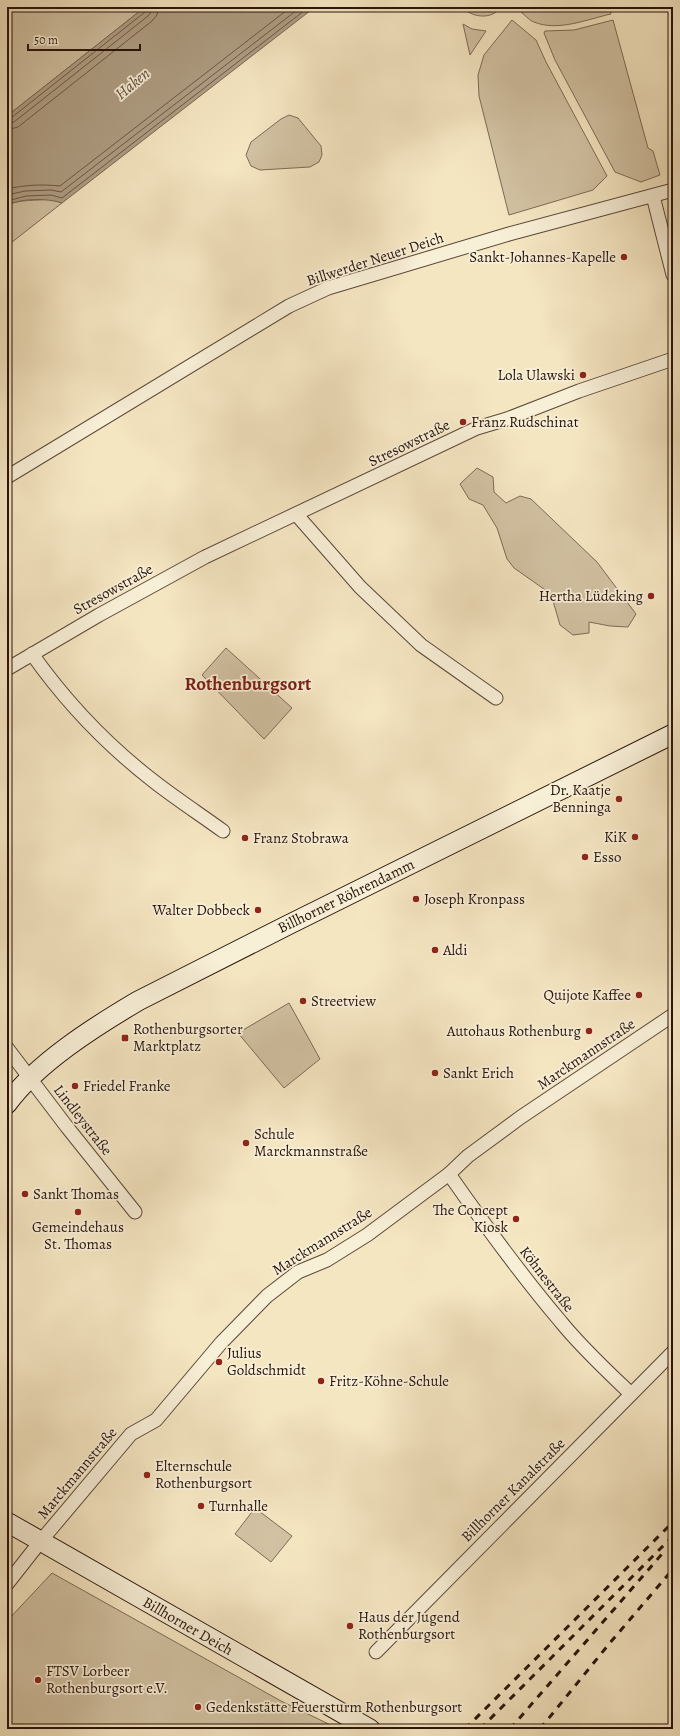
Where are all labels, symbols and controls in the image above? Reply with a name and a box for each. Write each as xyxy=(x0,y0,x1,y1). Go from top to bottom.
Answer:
scale bar xyxy=(28,26,140,52)
text: 50 m xyxy=(34,32,58,48)
water label: Haken xyxy=(111,63,155,105)
street label: Billwerder Neuer Deich xyxy=(304,227,446,291)
place label: Sankt-Johannes-Kapelle xyxy=(469,247,616,267)
marker: Sankt-Johannes-Kapelle xyxy=(619,252,629,262)
place label: Lola Ulawski xyxy=(497,365,575,385)
marker: Lola Ulawski xyxy=(578,370,588,380)
place label: Franz Rudschinat xyxy=(471,412,579,432)
street label: Stresowstraße xyxy=(365,415,453,471)
marker: Franz Rudschinat xyxy=(458,417,468,427)
street label: Stresowstraße xyxy=(70,559,157,619)
place label: Hertha Lüdeking xyxy=(539,586,643,606)
marker: Hertha Lüdeking xyxy=(646,591,656,601)
district label: Rothenburgsort xyxy=(185,671,312,697)
place label: Dr. Kaatje Benninga xyxy=(550,780,611,817)
marker: Dr. Kaatje Benninga xyxy=(614,794,624,804)
place label: KiK xyxy=(604,827,628,847)
place label: Franz Stobrawa xyxy=(253,828,349,848)
marker: KiK xyxy=(630,832,640,842)
marker: Franz Stobrawa xyxy=(240,833,250,843)
place label: Esso xyxy=(593,847,621,867)
marker: Esso xyxy=(580,852,590,862)
street label: Billhorner Röhrendamm xyxy=(274,854,418,938)
place label: Joseph Kronpass xyxy=(424,889,525,909)
marker: Joseph Kronpass xyxy=(411,894,421,904)
place label: Walter Dobbeck xyxy=(151,900,251,920)
marker: Walter Dobbeck xyxy=(253,905,263,915)
place label: Aldi xyxy=(442,940,467,960)
marker: Aldi xyxy=(430,945,440,955)
place label: Quijote Kaffee xyxy=(543,985,631,1005)
marker: Quijote Kaffee xyxy=(634,990,644,1000)
place label: Streetview xyxy=(311,991,377,1011)
marker: Streetview xyxy=(298,996,308,1006)
street label: Marckmannstraße xyxy=(533,1014,639,1094)
place label: Rothenburgsorter Marktplatz xyxy=(133,1019,243,1056)
place label: Autohaus Rothenburg xyxy=(446,1021,581,1041)
marker: Autohaus Rothenburg xyxy=(584,1026,594,1036)
marker: Rothenburgsorter Marktplatz xyxy=(120,1033,130,1043)
place label: Sankt Erich xyxy=(443,1063,514,1083)
marker: Sankt Erich xyxy=(430,1068,440,1078)
place label: Friedel Franke xyxy=(83,1076,171,1096)
street label: Lindleystraße xyxy=(49,1081,117,1160)
marker: Friedel Franke xyxy=(70,1081,80,1091)
place label: Schule Marckmannstraße xyxy=(254,1124,368,1161)
marker: Schule Marckmannstraße xyxy=(241,1138,251,1148)
place label: Sankt Thomas xyxy=(33,1184,119,1204)
marker: Sankt Thomas xyxy=(20,1189,30,1199)
place label: The Concept Kiosk xyxy=(433,1200,509,1237)
street label: Marckmannstraße xyxy=(268,1202,376,1280)
marker: Gemeindehaus St. Thomas xyxy=(73,1207,83,1217)
marker: The Concept Kiosk xyxy=(511,1214,521,1224)
place label: Gemeindehaus St. Thomas xyxy=(32,1217,124,1254)
street label: Köhnestraße xyxy=(515,1242,579,1316)
place label: Julius Goldschmidt xyxy=(227,1343,306,1380)
marker: Julius Goldschmidt xyxy=(214,1357,224,1367)
place label: Fritz-Köhne-Schule xyxy=(329,1371,449,1391)
marker: Fritz-Köhne-Schule xyxy=(316,1376,326,1386)
street label: Marckmannstraße xyxy=(33,1423,121,1523)
street label: Billhorner Kanalstraße xyxy=(457,1433,570,1546)
place label: Elternschule Rothenburgsort xyxy=(155,1456,252,1493)
marker: Elternschule Rothenburgsort xyxy=(142,1470,152,1480)
place label: Turnhalle xyxy=(209,1496,268,1516)
marker: Turnhalle xyxy=(196,1501,206,1511)
street label: Billhorner Deich xyxy=(139,1592,237,1660)
place label: Haus der Jugend Rothenburgsort xyxy=(358,1607,461,1644)
marker: Haus der Jugend Rothenburgsort xyxy=(345,1621,355,1631)
place label: FTSV Lorbeer Rothenburgsort e.V. xyxy=(46,1661,168,1698)
marker: FTSV Lorbeer Rothenburgsort e.V. xyxy=(33,1675,43,1685)
place label: Gedenkstätte Feuersturm Rothenburgsort xyxy=(206,1697,462,1717)
marker: Gedenkstätte Feuersturm Rothenburgsort xyxy=(193,1702,203,1712)

